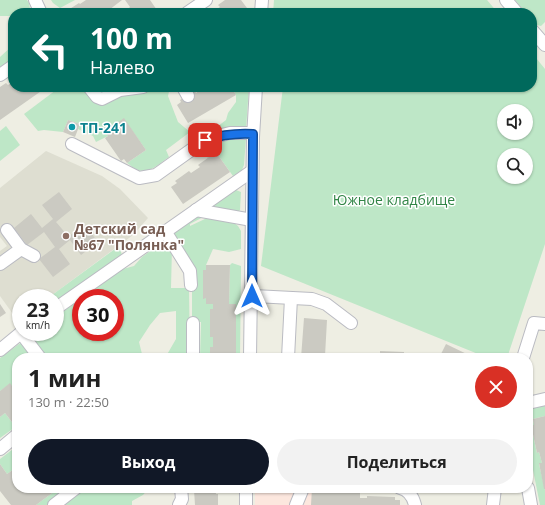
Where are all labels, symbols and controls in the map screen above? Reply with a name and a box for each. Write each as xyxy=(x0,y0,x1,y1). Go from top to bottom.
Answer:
text: 100 m xyxy=(90,19,173,57)
icon: left xyxy=(24,24,76,76)
text: Налево xyxy=(90,55,155,79)
map controls xyxy=(497,104,533,184)
button: sound xyxy=(497,104,533,140)
place label: ТП-241 xyxy=(80,118,127,137)
marker: ТП-241 xyxy=(67,122,77,132)
pin xyxy=(188,123,222,157)
icon: arrive xyxy=(194,129,216,151)
button: search xyxy=(497,148,533,184)
park label: Южное кладбище xyxy=(333,190,455,209)
place label: Детский сад №67 "Полянка" xyxy=(74,219,184,254)
marker: Детский сад №67 "Полянка" xyxy=(61,231,71,241)
position arrow xyxy=(231,275,273,317)
speed limit sign: 30 xyxy=(72,289,124,341)
text: 23 xyxy=(27,296,49,323)
text: km/h xyxy=(26,318,50,332)
text: 1 мин xyxy=(28,361,101,394)
button: close xyxy=(475,366,517,408)
text: 130 m · 22:50 xyxy=(28,393,109,411)
button: Выход xyxy=(28,439,269,485)
button: Поделиться xyxy=(277,439,517,485)

